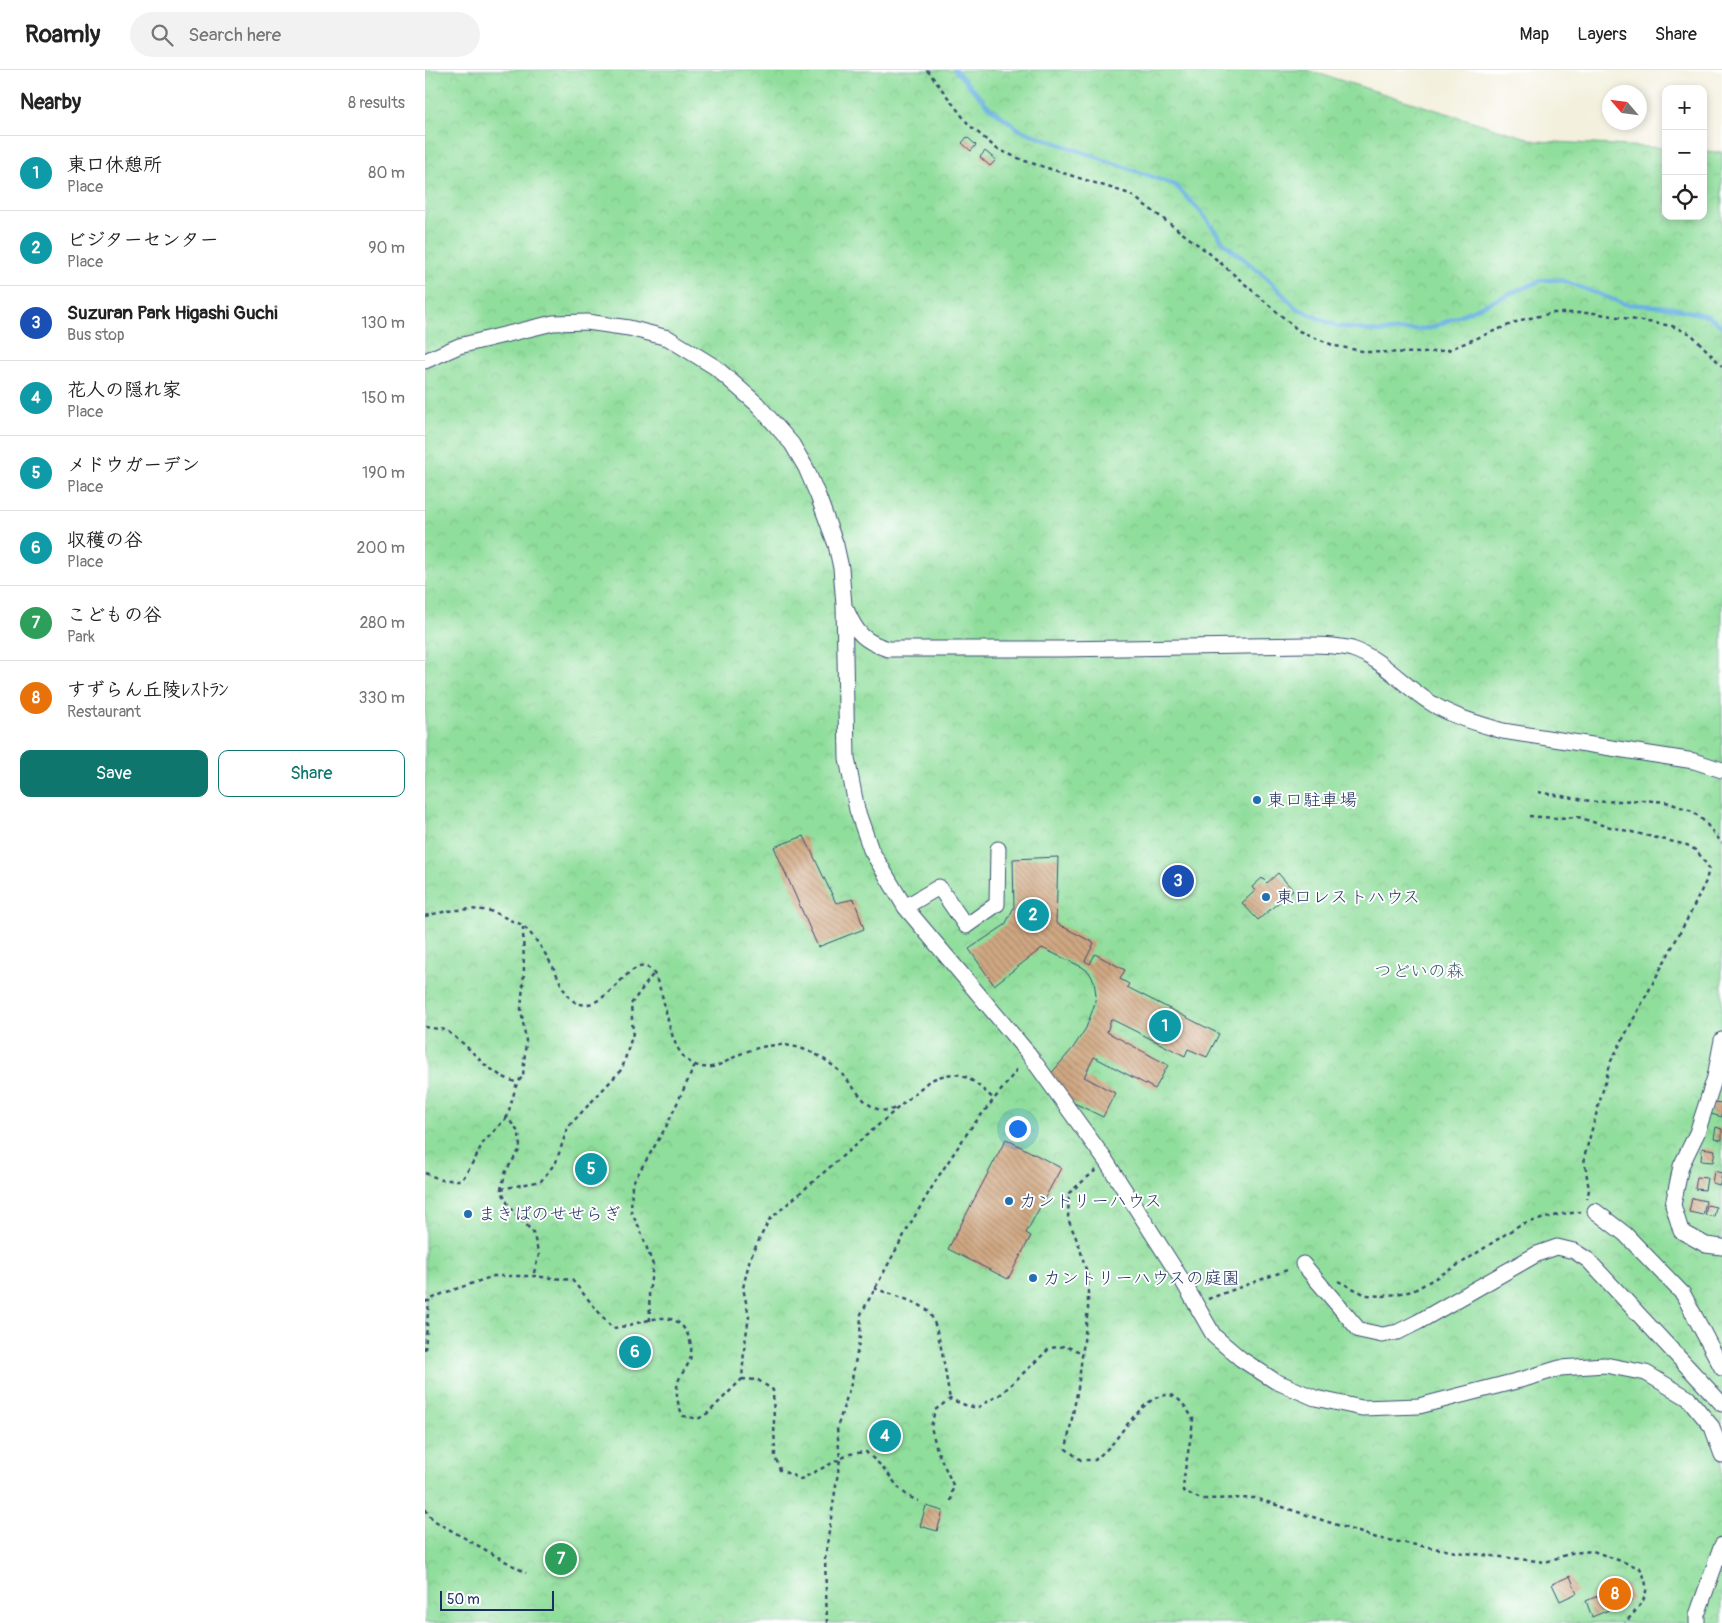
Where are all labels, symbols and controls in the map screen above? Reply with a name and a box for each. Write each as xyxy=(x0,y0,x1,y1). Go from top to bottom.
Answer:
search box xyxy=(130,12,480,57)
text: Roamly xyxy=(25,20,100,49)
icon: search xyxy=(148,21,176,49)
text: Search here xyxy=(188,23,281,47)
text: Map xyxy=(1520,23,1549,46)
text: Layers xyxy=(1577,23,1627,46)
text: Share xyxy=(1655,23,1697,46)
north arrow xyxy=(1602,85,1647,130)
map controls xyxy=(1662,85,1707,220)
button: + xyxy=(1662,85,1707,130)
text: Nearby xyxy=(20,89,81,116)
text: 8 results xyxy=(348,93,405,113)
button: − xyxy=(1662,130,1707,175)
text: 東口休憩所 xyxy=(67,153,162,177)
text: 1 xyxy=(33,163,39,183)
text: 80 m xyxy=(368,163,405,183)
button: locate xyxy=(1662,175,1707,220)
text: Place xyxy=(67,177,103,197)
text: ビジターセンター xyxy=(67,228,219,252)
text: 2 xyxy=(32,238,40,258)
text: 90 m xyxy=(368,238,405,258)
text: Place xyxy=(67,252,103,272)
text: Suzuran Park Higashi Guchi xyxy=(67,301,278,325)
text: 3 xyxy=(32,313,40,333)
text: 130 m xyxy=(361,313,405,333)
text: Bus stop xyxy=(67,325,125,345)
text: 花人の隠れ家 xyxy=(67,378,181,402)
text: 4 xyxy=(31,388,41,408)
text: 150 m xyxy=(361,388,405,408)
text: Place xyxy=(67,402,103,422)
text: メドウガーデン xyxy=(67,453,200,477)
text: 5 xyxy=(32,463,40,483)
text: 190 m xyxy=(362,463,405,483)
text: Place xyxy=(67,477,103,497)
text: 収穫の谷 xyxy=(67,528,143,552)
text: 6 xyxy=(31,538,41,558)
text: 200 m xyxy=(357,538,405,558)
text: Place xyxy=(67,552,103,572)
text: こどもの谷 xyxy=(67,603,162,627)
text: 7 xyxy=(32,613,40,633)
text: 280 m xyxy=(359,613,405,633)
text: Park xyxy=(67,627,95,647)
text: すずらん丘陵ﾚｽﾄﾗﾝ xyxy=(67,678,229,702)
text: 8 xyxy=(32,688,40,708)
text: 330 m xyxy=(359,688,405,708)
text: Restaurant xyxy=(67,702,141,722)
button: Save xyxy=(20,750,208,797)
button: Share xyxy=(218,750,405,797)
place label: 東口駐車場 xyxy=(1267,789,1357,812)
marker: 東口駐車場 xyxy=(1251,794,1263,806)
pin: 3 xyxy=(1162,862,1194,900)
place label: 東口レストハウス xyxy=(1276,886,1420,909)
marker: 東口レストハウス xyxy=(1260,891,1272,903)
pin: 2 xyxy=(1017,896,1049,934)
park label: つどいの森 xyxy=(1374,960,1464,983)
pin: 1 xyxy=(1149,1007,1181,1045)
your location xyxy=(1005,1116,1031,1142)
pin: 5 xyxy=(575,1150,607,1188)
place label: カントリーハウス xyxy=(1019,1190,1162,1213)
marker: カントリーハウス xyxy=(1003,1195,1015,1207)
place label: まきばのせせらぎ xyxy=(478,1203,621,1226)
marker: まきばのせせらぎ xyxy=(462,1208,474,1220)
place label: カントリーハウスの庭園 xyxy=(1043,1267,1240,1290)
marker: カントリーハウスの庭園 xyxy=(1027,1272,1039,1284)
pin: 6 xyxy=(619,1333,651,1371)
pin: 4 xyxy=(869,1417,901,1455)
pin: 7 xyxy=(545,1540,577,1578)
pin: 8 xyxy=(1599,1575,1631,1613)
scale bar xyxy=(440,1588,554,1611)
text: 50 m xyxy=(447,1591,480,1608)

